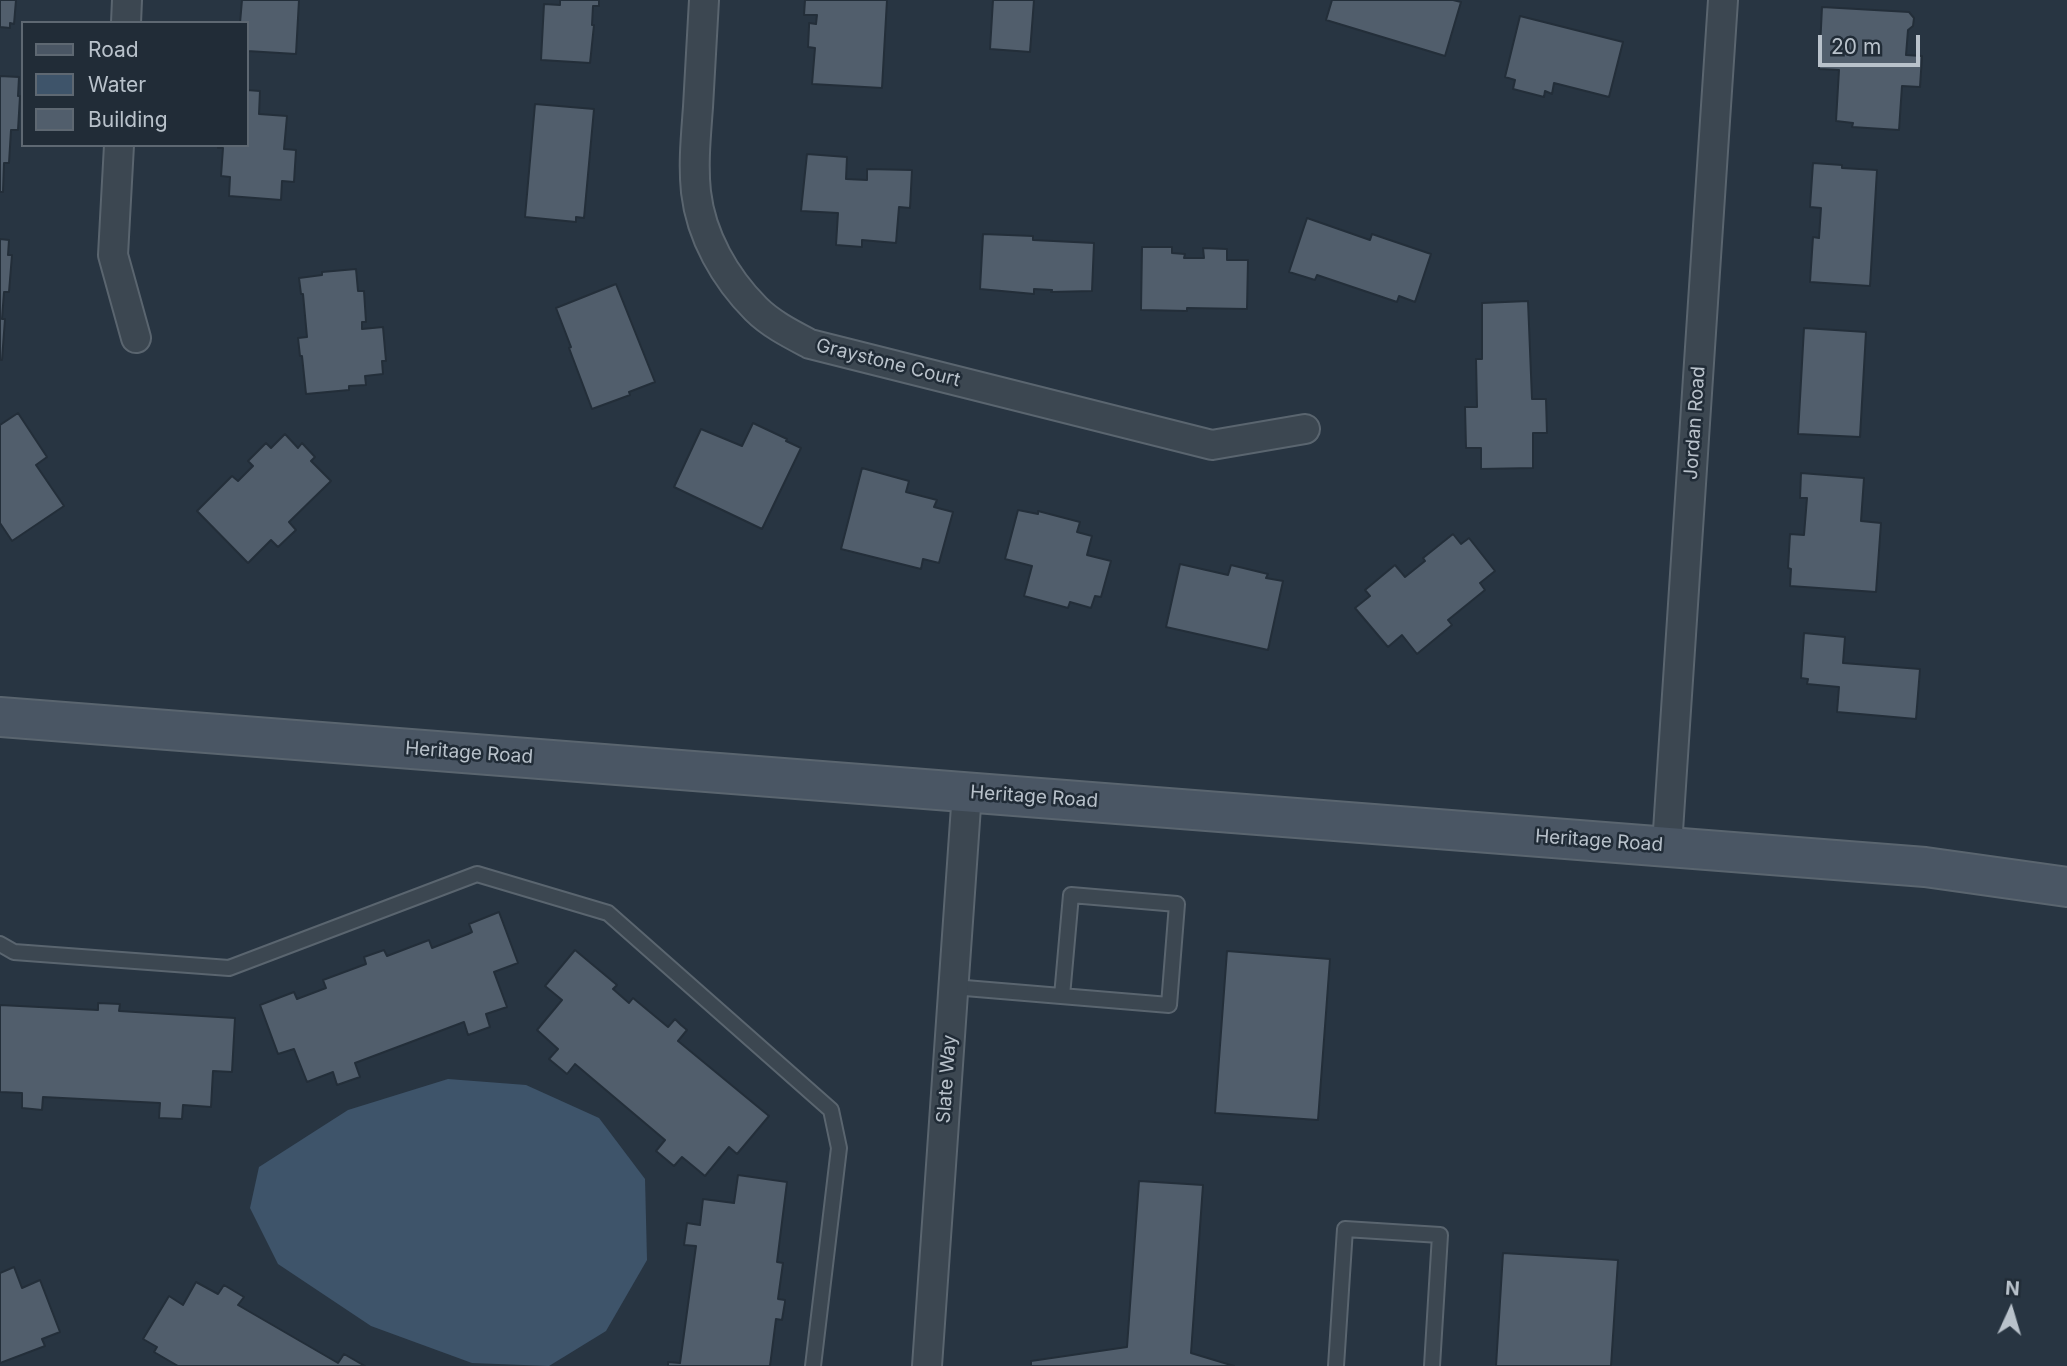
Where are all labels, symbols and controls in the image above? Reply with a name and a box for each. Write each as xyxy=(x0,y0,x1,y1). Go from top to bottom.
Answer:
legend xyxy=(21,21,248,147)
scale bar xyxy=(1822,21,1924,65)
text: 20 m xyxy=(1831,34,1881,59)
text: Road xyxy=(88,37,139,62)
text: Water xyxy=(88,72,146,97)
text: Building xyxy=(88,107,168,132)
street label: Graystone Court xyxy=(814,334,962,392)
street label: Jordan Road xyxy=(1680,365,1710,481)
street label: Heritage Road xyxy=(404,737,534,769)
street label: Heritage Road xyxy=(969,781,1099,813)
street label: Heritage Road xyxy=(1534,825,1664,857)
street label: Slate Way xyxy=(933,1034,961,1124)
north arrow xyxy=(1976,1275,2046,1345)
text: N xyxy=(2004,1277,2021,1301)

